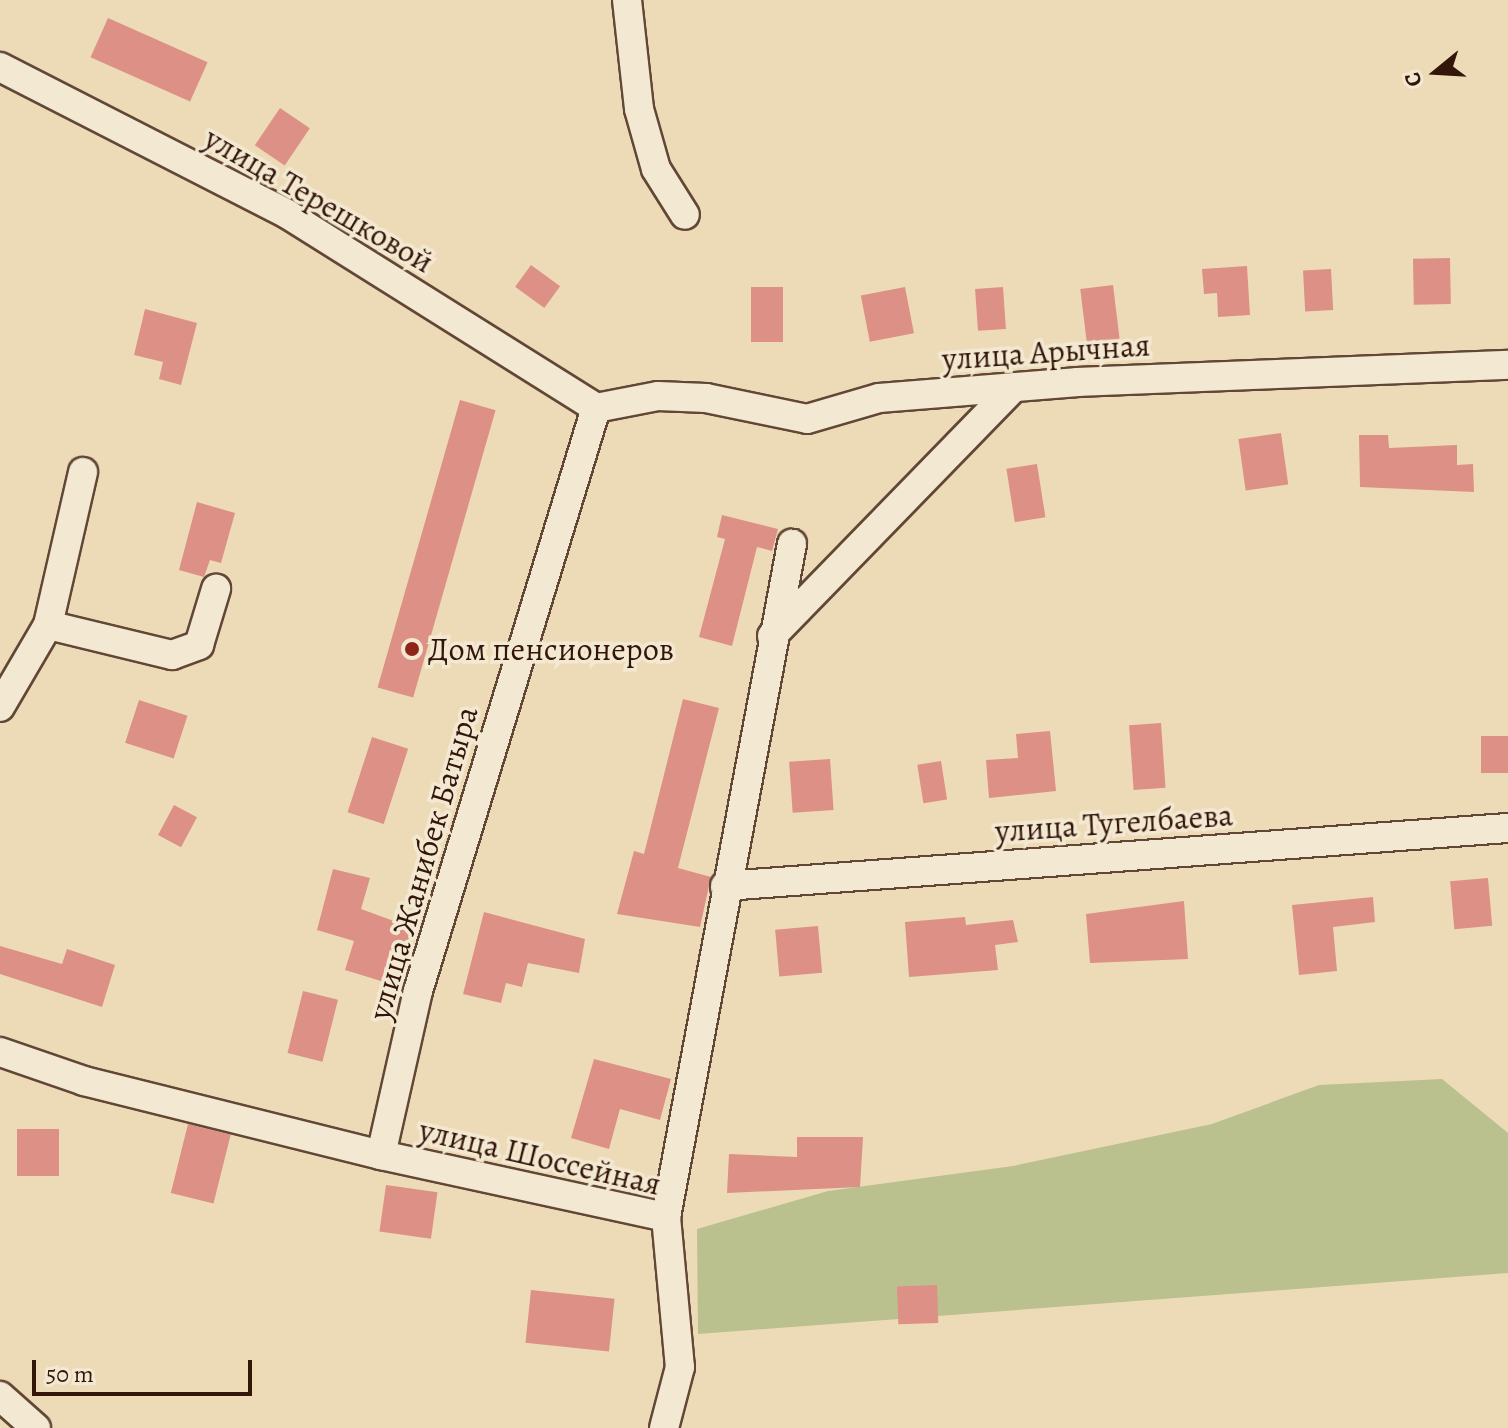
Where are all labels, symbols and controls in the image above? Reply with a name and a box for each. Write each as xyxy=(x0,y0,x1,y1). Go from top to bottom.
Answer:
north arrow xyxy=(1396,32,1476,112)
text: С xyxy=(1397,68,1430,91)
street label: улица Терешковой xyxy=(198,119,440,281)
street label: улица Арычная xyxy=(941,326,1151,378)
place label: Дом пенсионеров xyxy=(428,630,674,668)
marker: Дом пенсионеров xyxy=(403,640,421,658)
street label: улица Жанибек Батыра xyxy=(360,702,486,1024)
street label: улица Тугелбаева xyxy=(994,796,1234,850)
street label: улица Шоссейная xyxy=(416,1111,664,1203)
scale bar xyxy=(36,1344,256,1394)
text: 50 m xyxy=(46,1358,94,1390)

